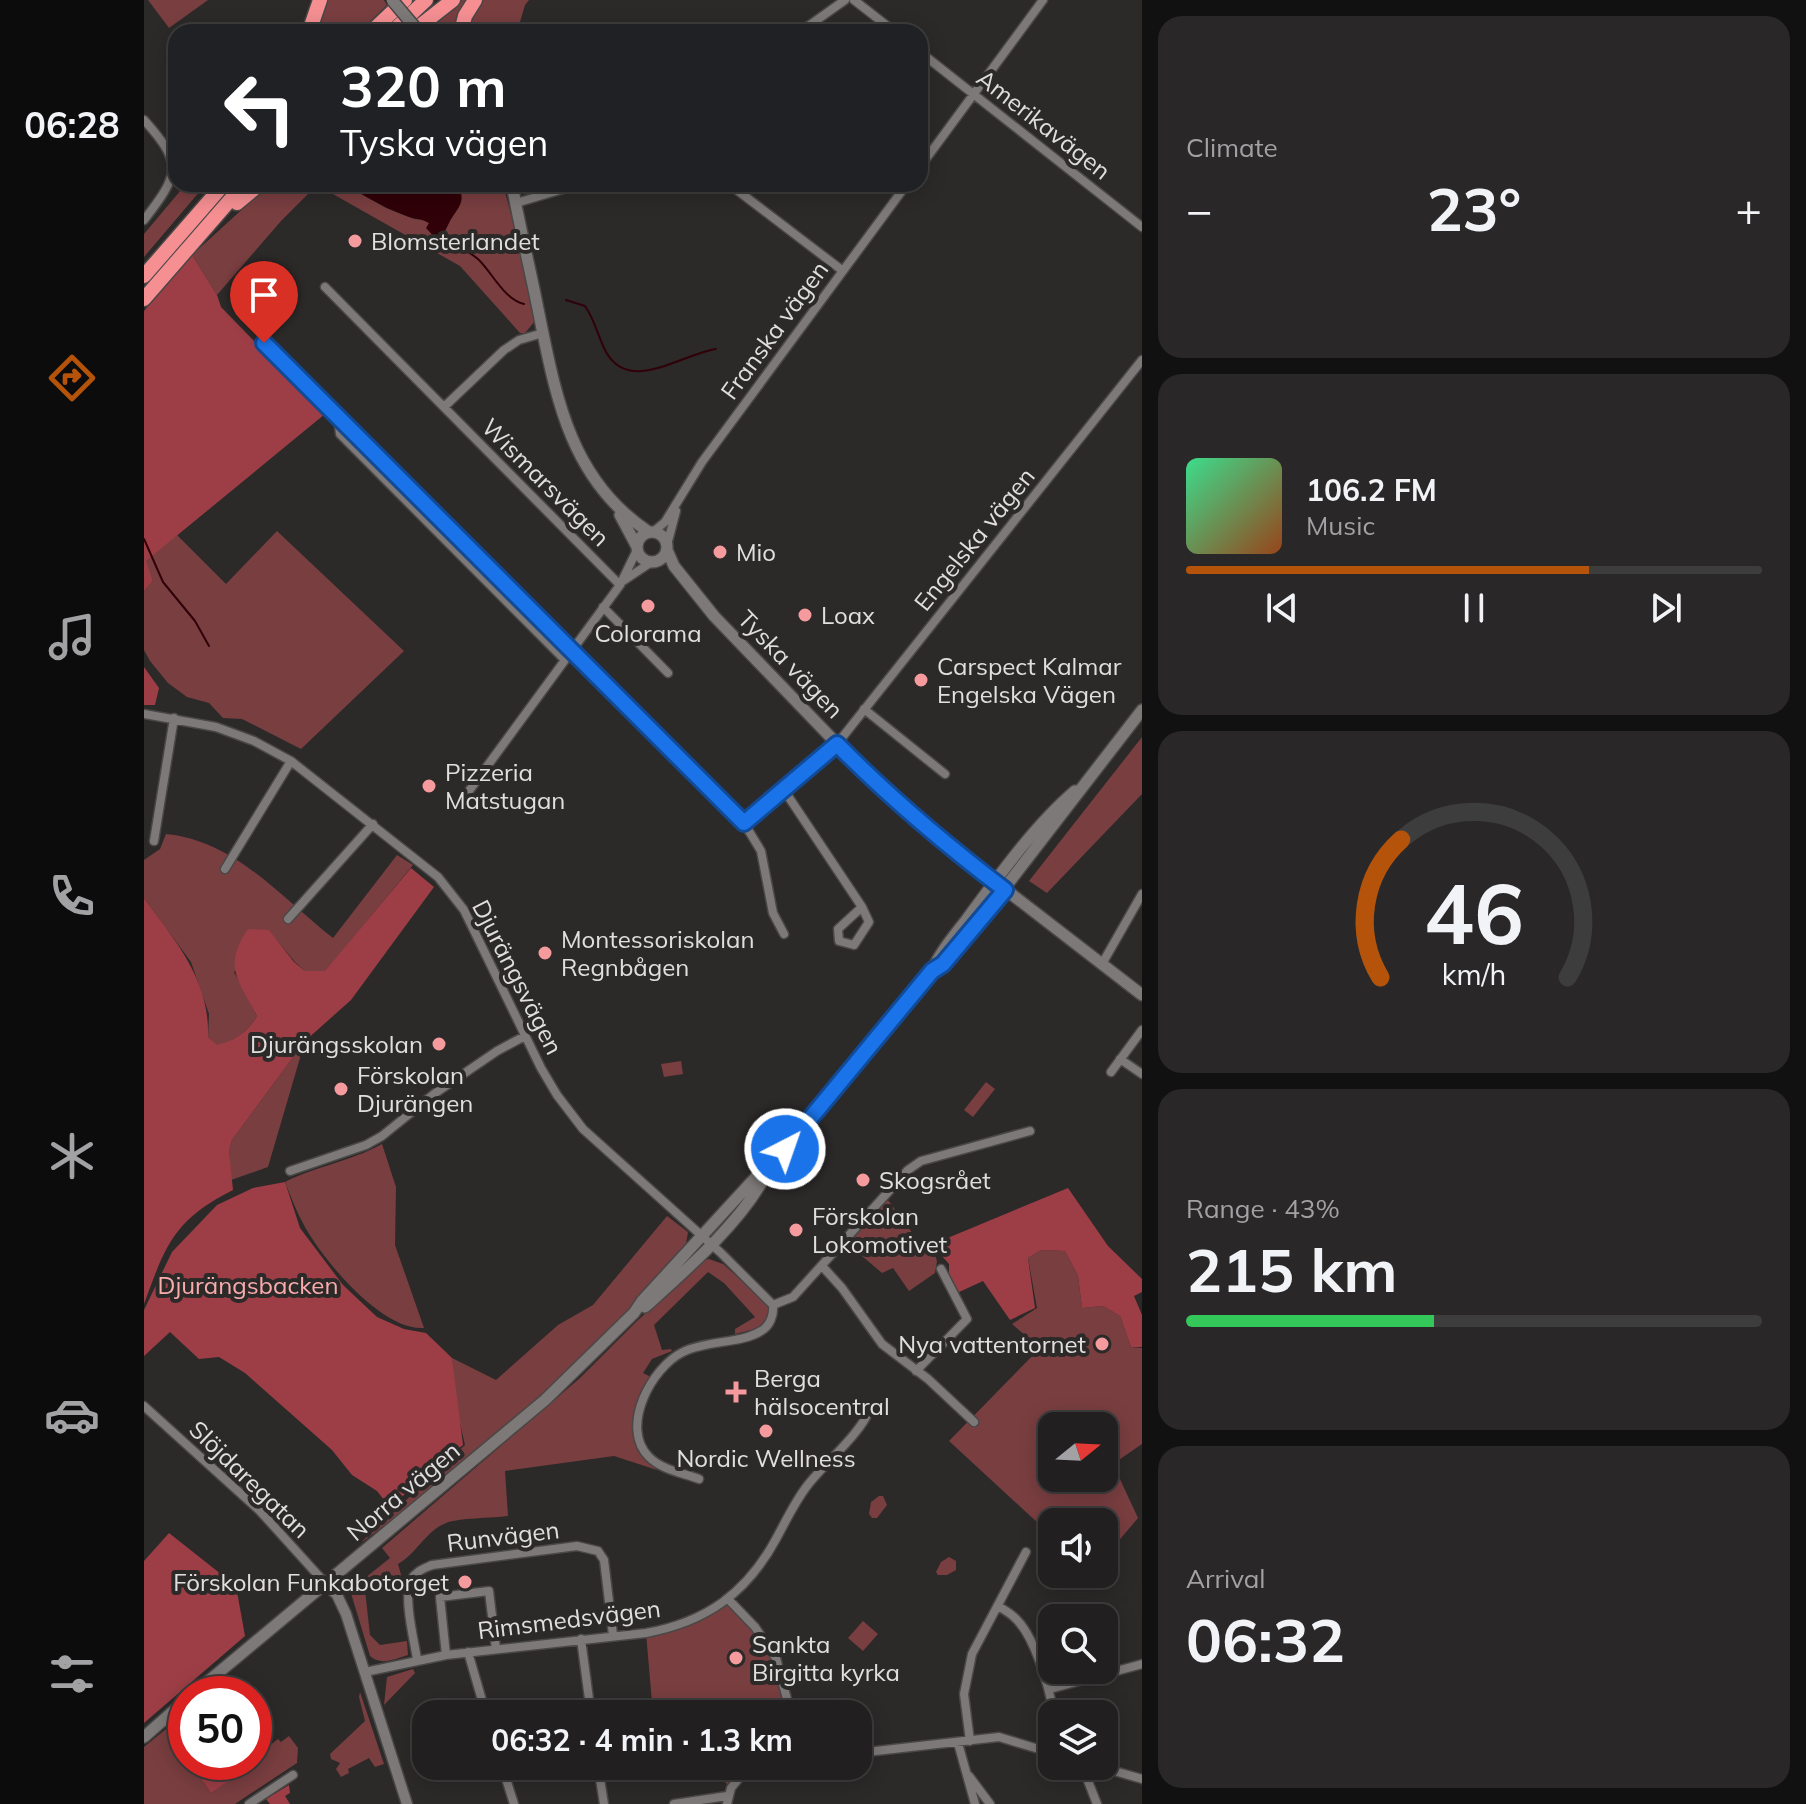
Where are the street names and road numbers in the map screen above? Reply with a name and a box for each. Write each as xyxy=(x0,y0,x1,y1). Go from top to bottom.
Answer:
street label: Amerikavägen xyxy=(971,62,1117,186)
street label: Franska vägen xyxy=(714,255,834,405)
street label: Wismarsvägen xyxy=(476,412,616,552)
street label: Engelska vägen xyxy=(907,462,1041,616)
street label: Tyska vägen xyxy=(732,604,850,724)
street label: Djurängsvägen xyxy=(466,895,570,1059)
street label: Slöjdaregatan xyxy=(183,1414,317,1544)
street label: Norra vägen xyxy=(340,1435,466,1547)
street label: Runvägen xyxy=(445,1514,561,1558)
street label: Rimsmedsvägen xyxy=(476,1593,662,1645)

